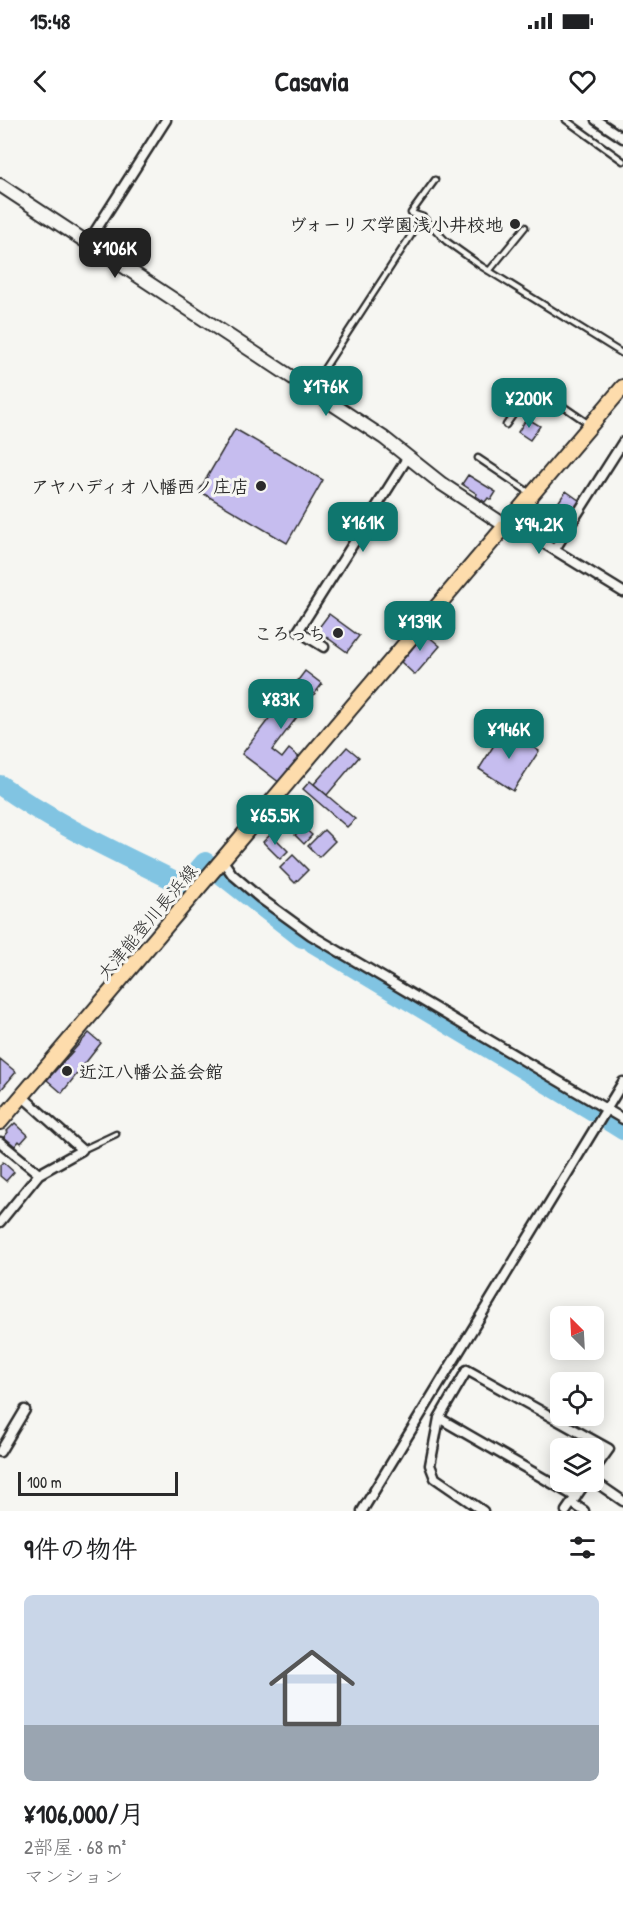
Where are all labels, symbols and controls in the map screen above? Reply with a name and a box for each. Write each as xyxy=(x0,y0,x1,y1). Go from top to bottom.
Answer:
text: 15:48 xyxy=(30,6,70,36)
text: Casavia xyxy=(275,63,348,99)
icon: back xyxy=(24,65,57,98)
icon: heart xyxy=(566,65,599,98)
place label: ヴォーリズ学園浅小井校地 xyxy=(288,212,503,237)
marker: ヴォーリズ学園浅小井校地 xyxy=(508,217,522,231)
pin: ¥106K xyxy=(73,228,157,279)
text: ¥106K xyxy=(93,234,137,261)
pin: ¥176K xyxy=(284,366,368,417)
text: ¥176K xyxy=(304,372,348,399)
pin: ¥200K xyxy=(487,378,571,429)
text: ¥200K xyxy=(505,384,553,411)
place label: アヤハディオ 八幡西ノ庄店 xyxy=(31,474,249,499)
marker: アヤハディオ 八幡西ノ庄店 xyxy=(254,479,268,493)
pin: ¥161K xyxy=(321,502,405,553)
pin: ¥94.2K xyxy=(490,504,588,555)
text: ¥161K xyxy=(342,508,384,535)
text: ¥94.2K xyxy=(515,510,563,537)
pin: ¥139K xyxy=(378,601,462,652)
text: ¥139K xyxy=(398,607,442,634)
place label: ころっち xyxy=(254,621,326,646)
marker: ころっち xyxy=(331,626,345,640)
pin: ¥83K xyxy=(245,679,317,730)
text: ¥83K xyxy=(262,685,300,712)
pin: ¥146K xyxy=(467,709,551,760)
text: ¥146K xyxy=(488,715,530,742)
pin: ¥65.5K xyxy=(226,795,324,846)
text: ¥65.5K xyxy=(251,801,299,828)
street label: 大津能登川長浜線 xyxy=(91,859,203,985)
place label: 近江八幡公益会館 xyxy=(79,1059,223,1084)
marker: 近江八幡公益会館 xyxy=(60,1064,74,1078)
north arrow xyxy=(550,1306,604,1360)
map controls xyxy=(550,1306,604,1492)
button: locate xyxy=(550,1372,604,1426)
button: layers xyxy=(550,1438,604,1492)
scale bar xyxy=(18,1469,178,1496)
text: 100 m xyxy=(27,1471,62,1493)
text: 9件の物件 xyxy=(24,1531,138,1566)
icon: filters xyxy=(566,1531,599,1564)
icon: home xyxy=(258,1634,366,1742)
text: ¥106,000/月 xyxy=(24,1796,145,1831)
text: 2部屋 · 68 m² xyxy=(24,1833,126,1860)
text: マンション xyxy=(24,1862,123,1889)

